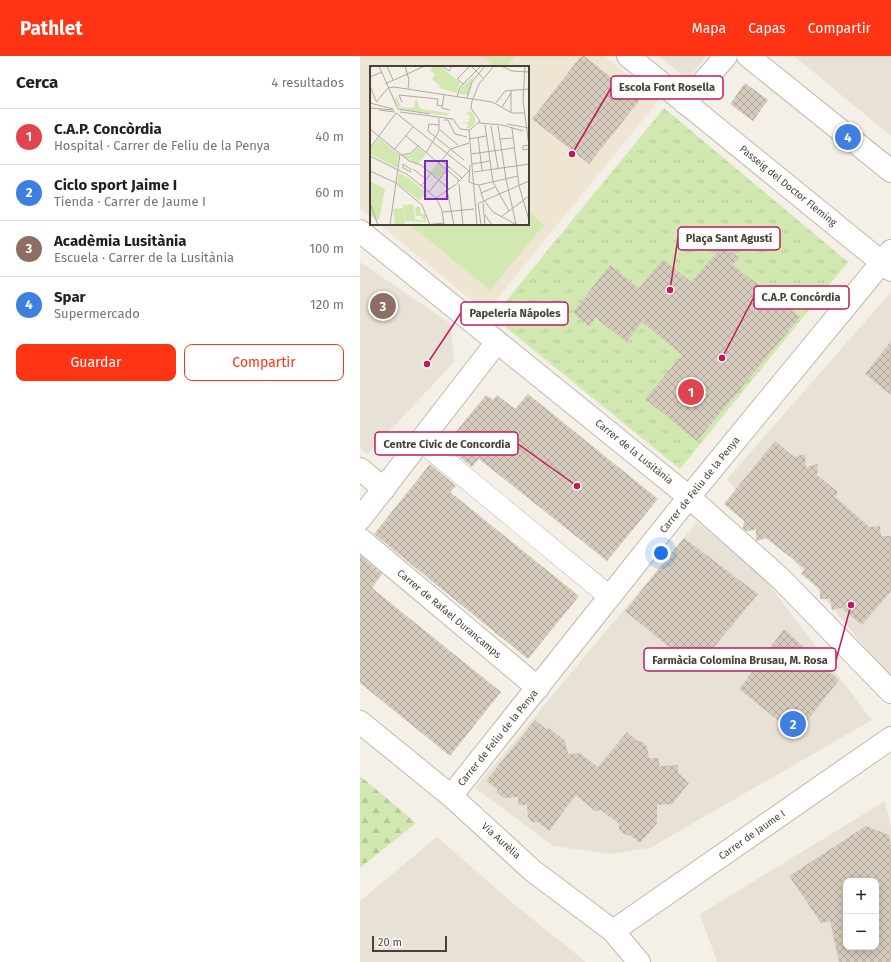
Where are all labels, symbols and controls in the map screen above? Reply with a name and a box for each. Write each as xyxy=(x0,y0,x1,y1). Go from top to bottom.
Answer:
text: Pathlet xyxy=(20,17,83,40)
text: Mapa xyxy=(692,20,726,37)
text: Capas xyxy=(748,20,786,37)
text: Compartir xyxy=(808,20,871,37)
inset map xyxy=(370,66,529,225)
text: Cerca xyxy=(16,72,58,93)
text: 4 resultados xyxy=(271,75,344,90)
callout: Escola Font Rosella xyxy=(611,76,723,99)
text: Escola Font Rosella xyxy=(619,81,715,94)
text: C.A.P. Concòrdia xyxy=(54,120,162,138)
pin: 4 xyxy=(835,122,861,152)
text: 1 xyxy=(26,129,32,144)
text: 40 m xyxy=(315,129,344,144)
text: Hospital · Carrer de Feliu de la Penya xyxy=(54,138,270,153)
street label: Passeig del Doctor Fleming xyxy=(737,143,840,229)
text: Ciclo sport Jaime I xyxy=(54,176,177,194)
text: 2 xyxy=(26,185,32,200)
text: 60 m xyxy=(315,185,344,200)
text: Tienda · Carrer de Jaume I xyxy=(54,194,206,209)
callout: Plaça Sant Agustí xyxy=(678,227,780,250)
text: Acadèmia Lusitània xyxy=(54,232,187,250)
text: Plaça Sant Agustí xyxy=(686,232,773,245)
text: 3 xyxy=(26,241,32,256)
text: 100 m xyxy=(309,241,344,256)
text: Escuela · Carrer de la Lusitània xyxy=(54,250,234,265)
callout: C.A.P. Concórdia xyxy=(754,286,849,309)
text: Spar xyxy=(54,288,86,306)
pin: 3 xyxy=(370,291,396,321)
text: C.A.P. Concórdia xyxy=(762,291,840,304)
text: 4 xyxy=(25,297,33,312)
text: 120 m xyxy=(310,297,344,312)
callout: Papeleria Nápoles xyxy=(461,302,568,325)
text: Supermercado xyxy=(54,306,140,321)
text: Papeleria Nápoles xyxy=(469,307,561,320)
button: Guardar xyxy=(16,344,176,381)
button: Compartir xyxy=(184,344,344,381)
pin: 1 xyxy=(678,377,704,407)
street label: Carrer de la Lusitània xyxy=(593,417,675,487)
callout: Centre Civic de Concordia xyxy=(375,432,518,455)
street label: Carrer de Feliu de la Penya xyxy=(657,434,743,536)
text: Centre Civic de Concordia xyxy=(383,438,511,451)
your location xyxy=(651,543,671,563)
street label: Carrer de Rafael Durancamps xyxy=(395,567,504,661)
callout: Farmàcia Colomina Brusau, M. Rosa xyxy=(644,648,836,671)
text: Farmàcia Colomina Brusau, M. Rosa xyxy=(652,654,828,667)
street label: Carrer de Feliu de la Penya xyxy=(455,687,541,789)
pin: 2 xyxy=(780,709,806,739)
street label: Carrer de Jaume I xyxy=(716,808,788,862)
street label: Via Aurèlia xyxy=(479,820,523,862)
map controls xyxy=(843,878,879,950)
button: + xyxy=(843,878,879,914)
button: − xyxy=(843,914,879,950)
scale bar xyxy=(372,934,447,953)
text: 20 m xyxy=(378,936,402,949)

